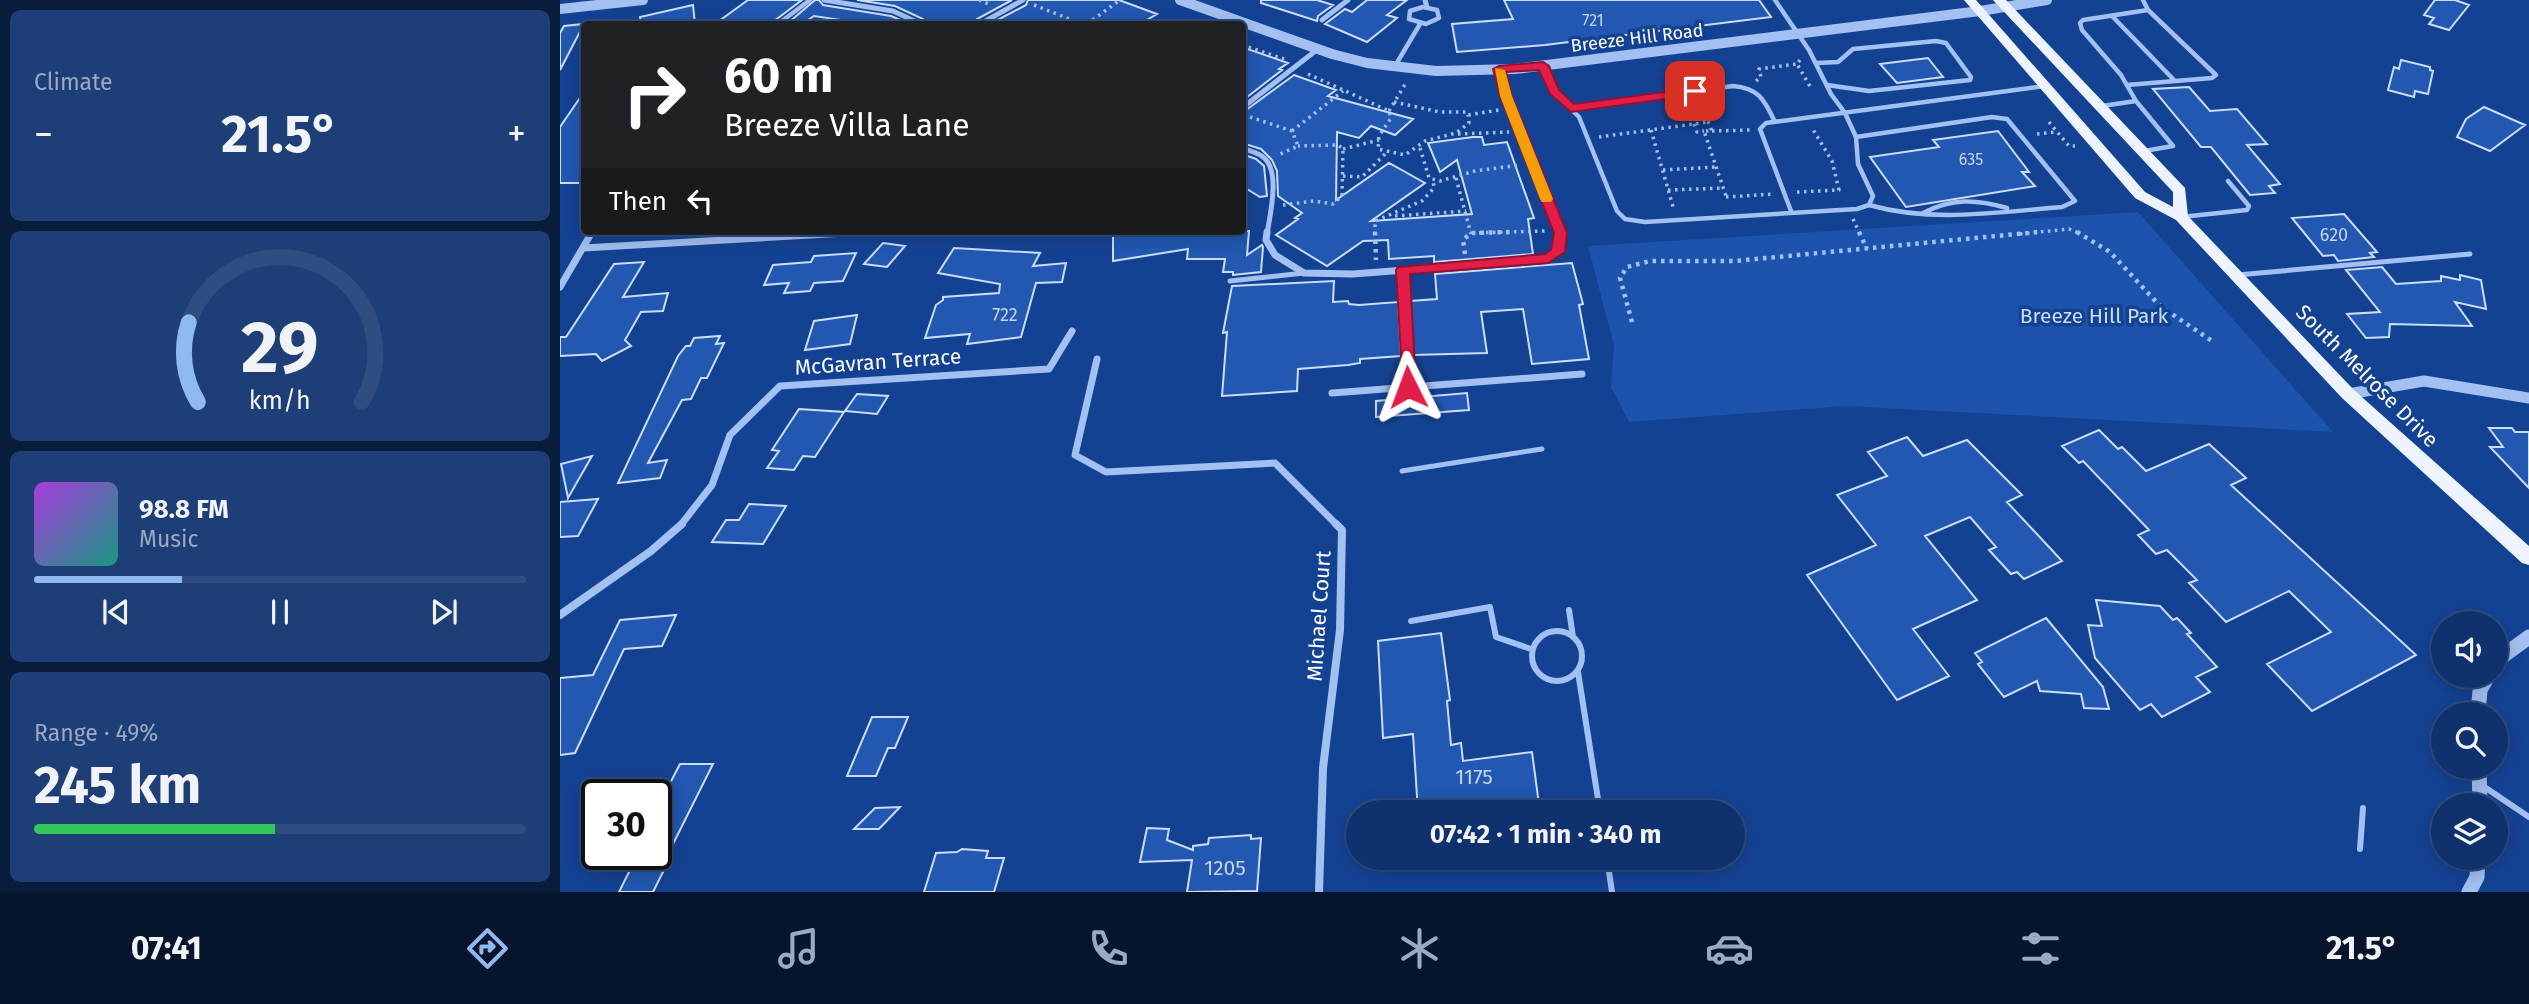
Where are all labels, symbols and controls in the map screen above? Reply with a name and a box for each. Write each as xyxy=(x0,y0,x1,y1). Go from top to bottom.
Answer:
house number: 721 xyxy=(1582,11,1604,30)
street label: Breeze Hill Road xyxy=(1570,19,1704,57)
text: 60 m xyxy=(724,46,833,105)
icon: right xyxy=(609,49,700,140)
pin xyxy=(1665,61,1725,121)
text: Climate xyxy=(34,68,113,96)
icon: arrive xyxy=(1676,72,1714,110)
text: 21.5° xyxy=(221,103,339,166)
text: Breeze Villa Lane xyxy=(724,106,970,144)
text: − xyxy=(34,111,53,157)
text: + xyxy=(507,111,526,157)
house number: 635 xyxy=(1959,150,1983,169)
icon: left xyxy=(681,182,719,220)
text: Then xyxy=(609,186,667,217)
house number: 620 xyxy=(2320,224,2348,246)
street label: South Melrose Drive xyxy=(2290,299,2444,453)
park label: Breeze Hill Park xyxy=(2020,303,2168,329)
text: 29 xyxy=(241,304,319,391)
house number: 722 xyxy=(992,304,1018,326)
street label: McGavran Terrace xyxy=(794,343,962,381)
position arrow xyxy=(1371,350,1445,424)
text: km/h xyxy=(249,386,311,416)
text: 98.8 FM xyxy=(139,494,229,525)
text: Music xyxy=(139,525,199,553)
street label: Michael Court xyxy=(1301,549,1337,682)
icon: previous xyxy=(97,593,135,631)
icon: pause xyxy=(261,593,299,631)
icon: next xyxy=(425,593,463,631)
map controls xyxy=(2431,611,2508,870)
button: sound xyxy=(2431,611,2508,688)
button: search xyxy=(2431,702,2508,779)
text: Range · 49% xyxy=(34,719,158,747)
text: 245 km xyxy=(34,754,201,817)
house number: 1175 xyxy=(1455,764,1493,790)
speed limit sign: 30 xyxy=(581,779,672,870)
button: layers xyxy=(2431,793,2508,870)
text: 07:42 · 1 min · 340 m xyxy=(1430,819,1661,850)
house number: 1205 xyxy=(1204,855,1246,881)
icon: directions xyxy=(463,924,512,973)
icon: music xyxy=(774,924,823,973)
icon: phone xyxy=(1084,924,1133,973)
icon: climate xyxy=(1395,924,1444,973)
icon: car xyxy=(1705,924,1754,973)
icon: filters xyxy=(2016,924,2065,973)
text: 07:41 xyxy=(131,929,202,967)
text: 21.5° xyxy=(2326,929,2398,967)

